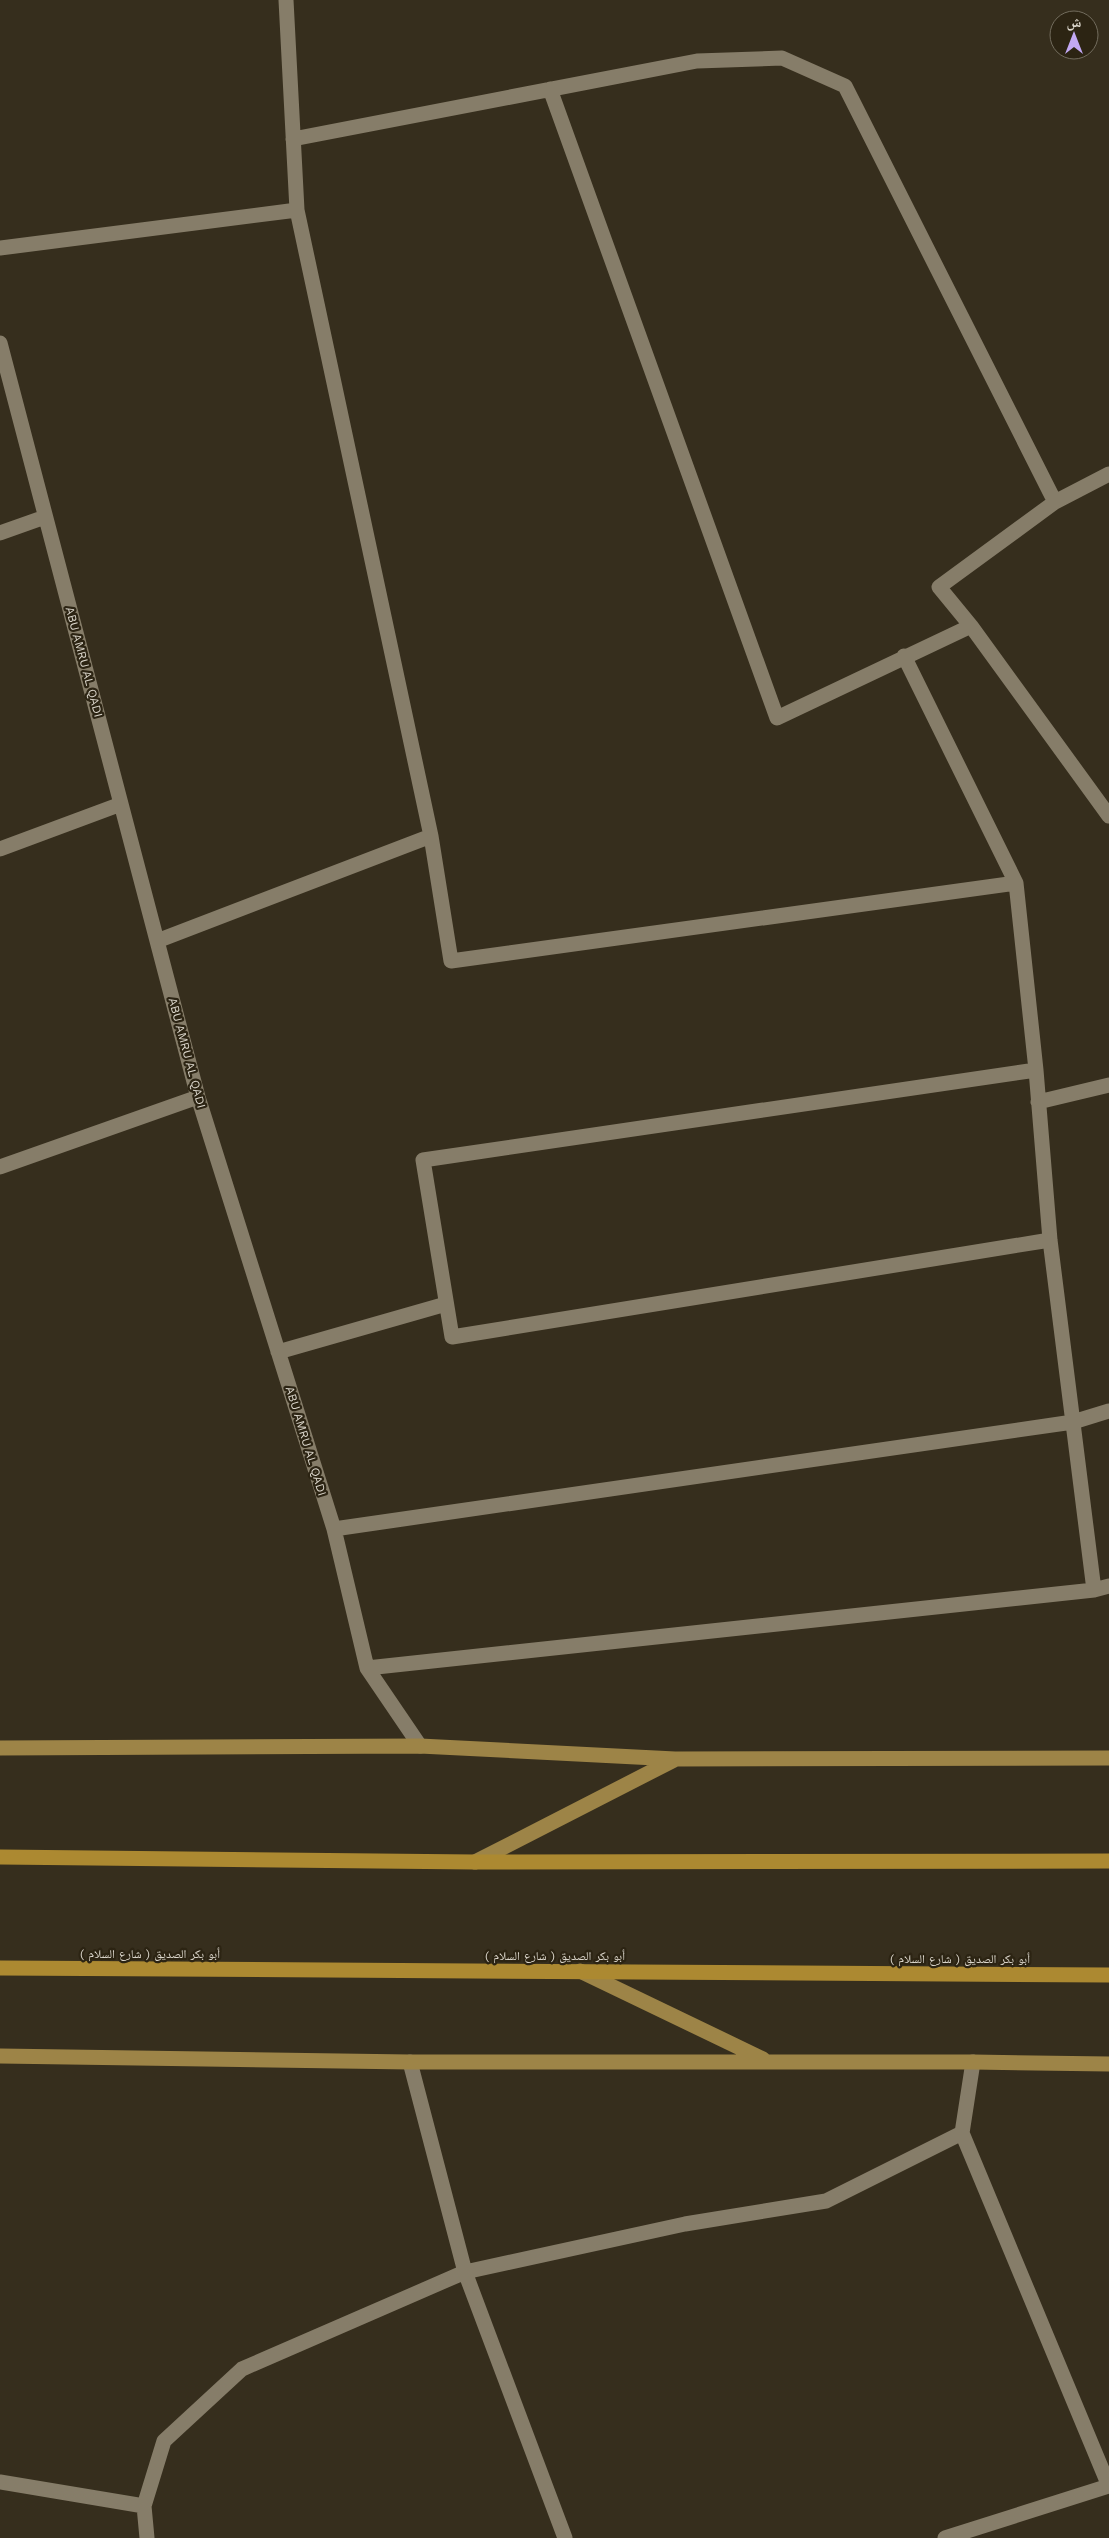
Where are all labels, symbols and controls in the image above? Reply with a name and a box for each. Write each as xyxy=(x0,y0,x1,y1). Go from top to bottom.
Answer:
north arrow xyxy=(1049,10,1099,60)
text: ش xyxy=(1067,14,1082,31)
street label: ABU AMRU AL QADI xyxy=(63,605,105,719)
street label: ABU AMRU AL QADI xyxy=(166,996,208,1110)
street label: ABU AMRU AL QADI xyxy=(283,1385,329,1497)
street label: ( شارع السلام ) أبو بكر الصديق xyxy=(80,1947,220,1962)
street label: ( شارع السلام ) أبو بكر الصديق xyxy=(485,1949,625,1964)
street label: ( شارع السلام ) أبو بكر الصديق xyxy=(890,1952,1030,1967)

